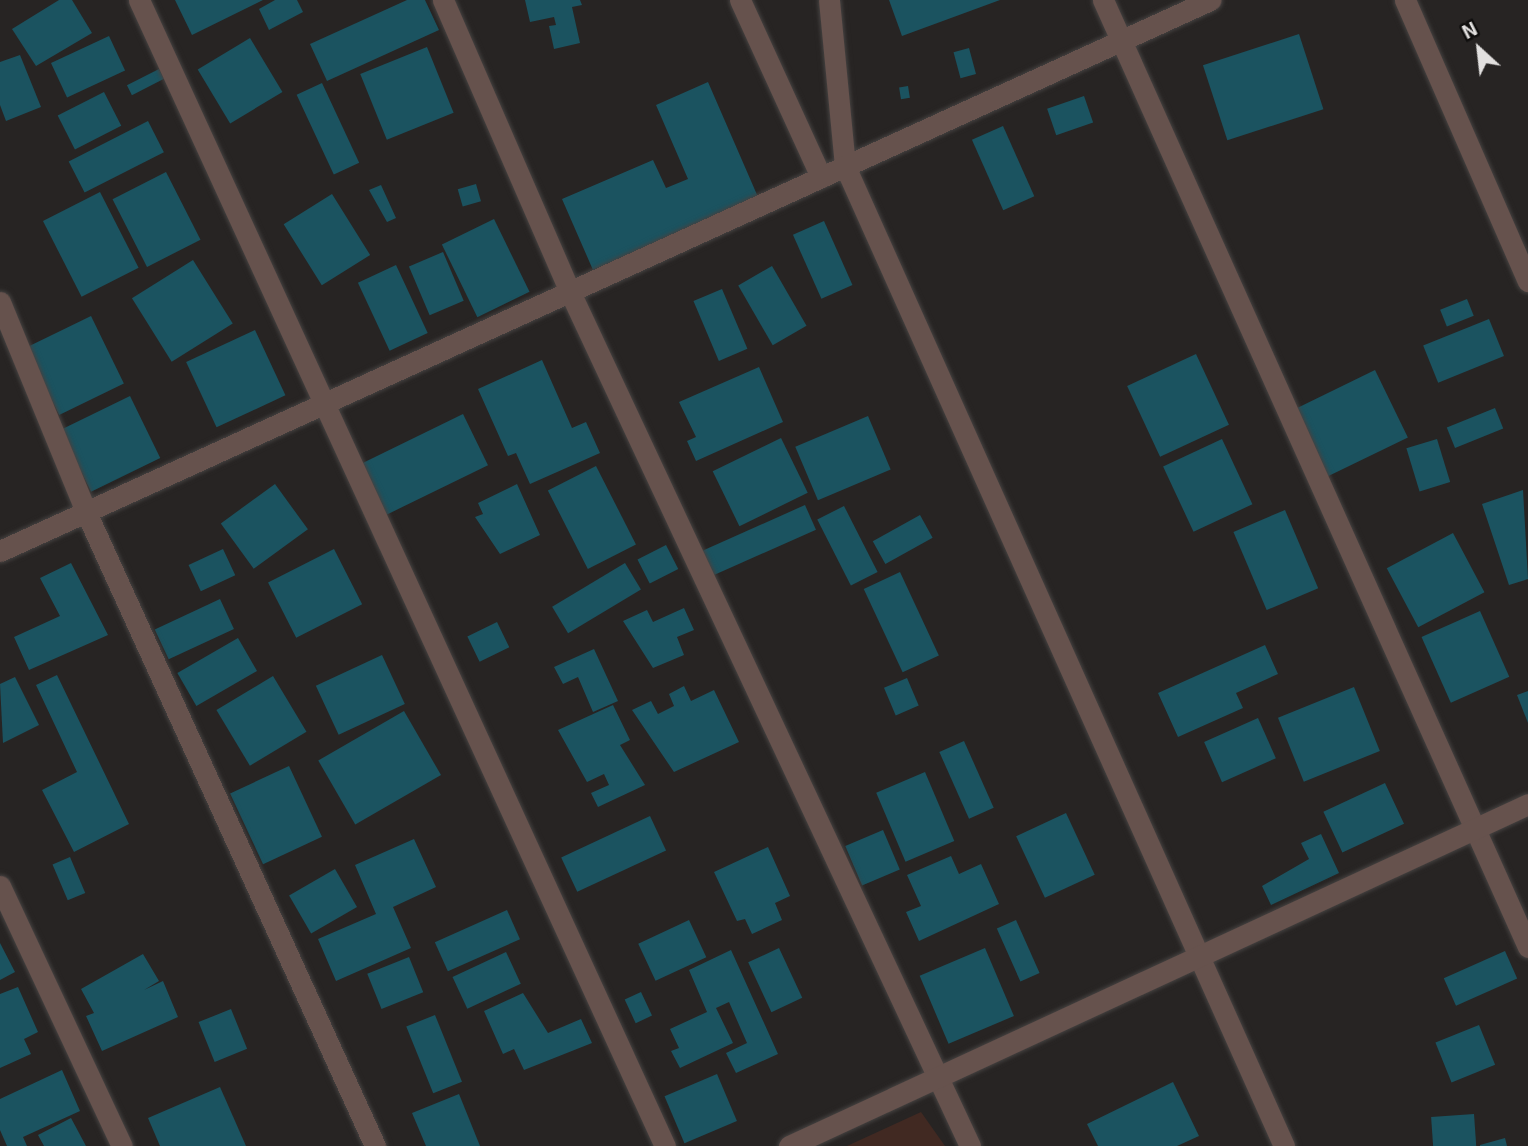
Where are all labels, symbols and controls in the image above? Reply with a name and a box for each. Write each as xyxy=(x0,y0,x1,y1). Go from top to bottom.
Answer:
north arrow xyxy=(1444,14,1514,84)
text: N xyxy=(1458,16,1481,43)

